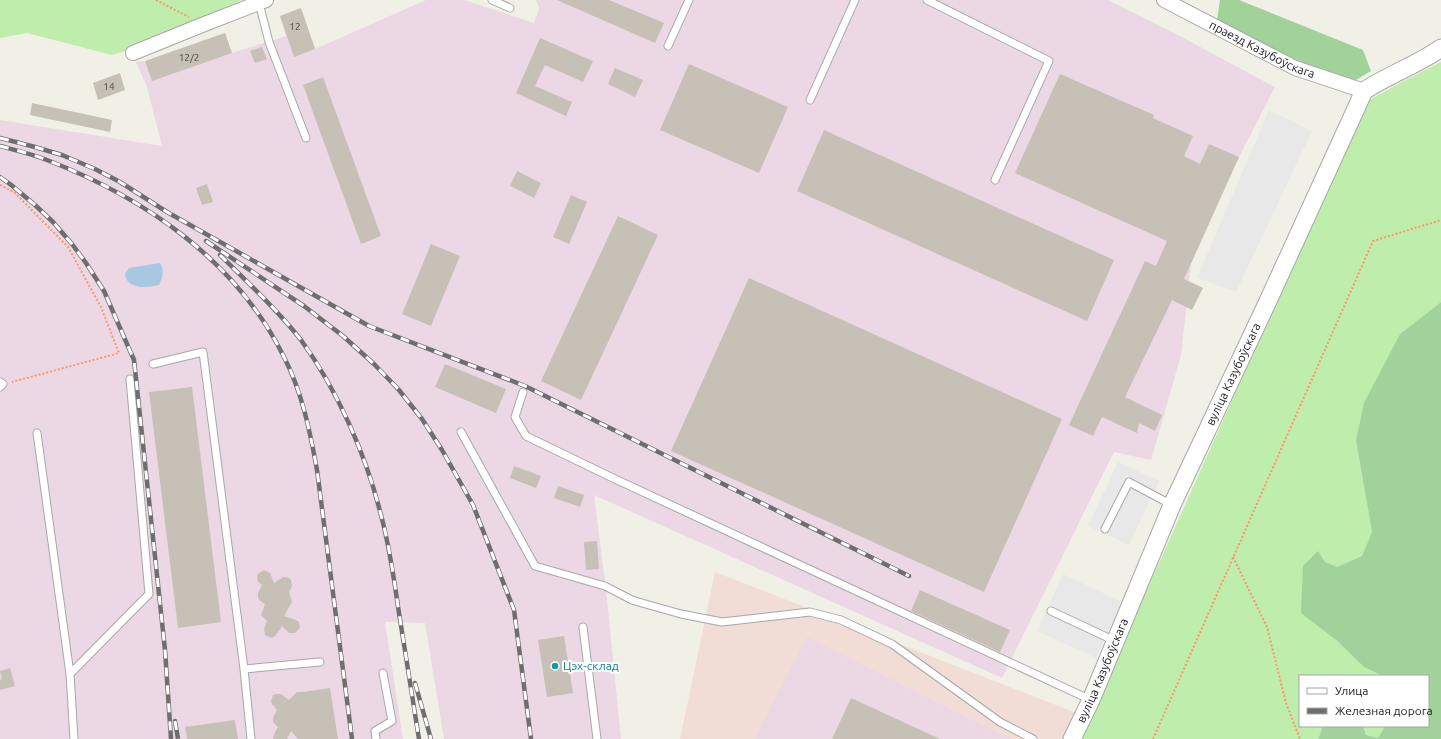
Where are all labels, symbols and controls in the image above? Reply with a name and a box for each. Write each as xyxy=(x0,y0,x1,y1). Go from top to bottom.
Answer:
street label: праезд Казубоўскага xyxy=(1207,18,1317,80)
house number: 12 xyxy=(289,21,301,32)
house number: 12/2 xyxy=(179,52,199,63)
house number: 14 xyxy=(103,81,115,92)
street label: вуліца Казубоўскага xyxy=(1203,321,1263,427)
street label: вуліца Казубоўскага xyxy=(1074,616,1130,725)
place label: Цэх-склад xyxy=(563,659,619,672)
marker: Цэх-склад xyxy=(550,661,560,671)
legend xyxy=(1299,675,1429,727)
text: Улица xyxy=(1335,684,1368,697)
text: Железная дорога xyxy=(1335,704,1433,717)

